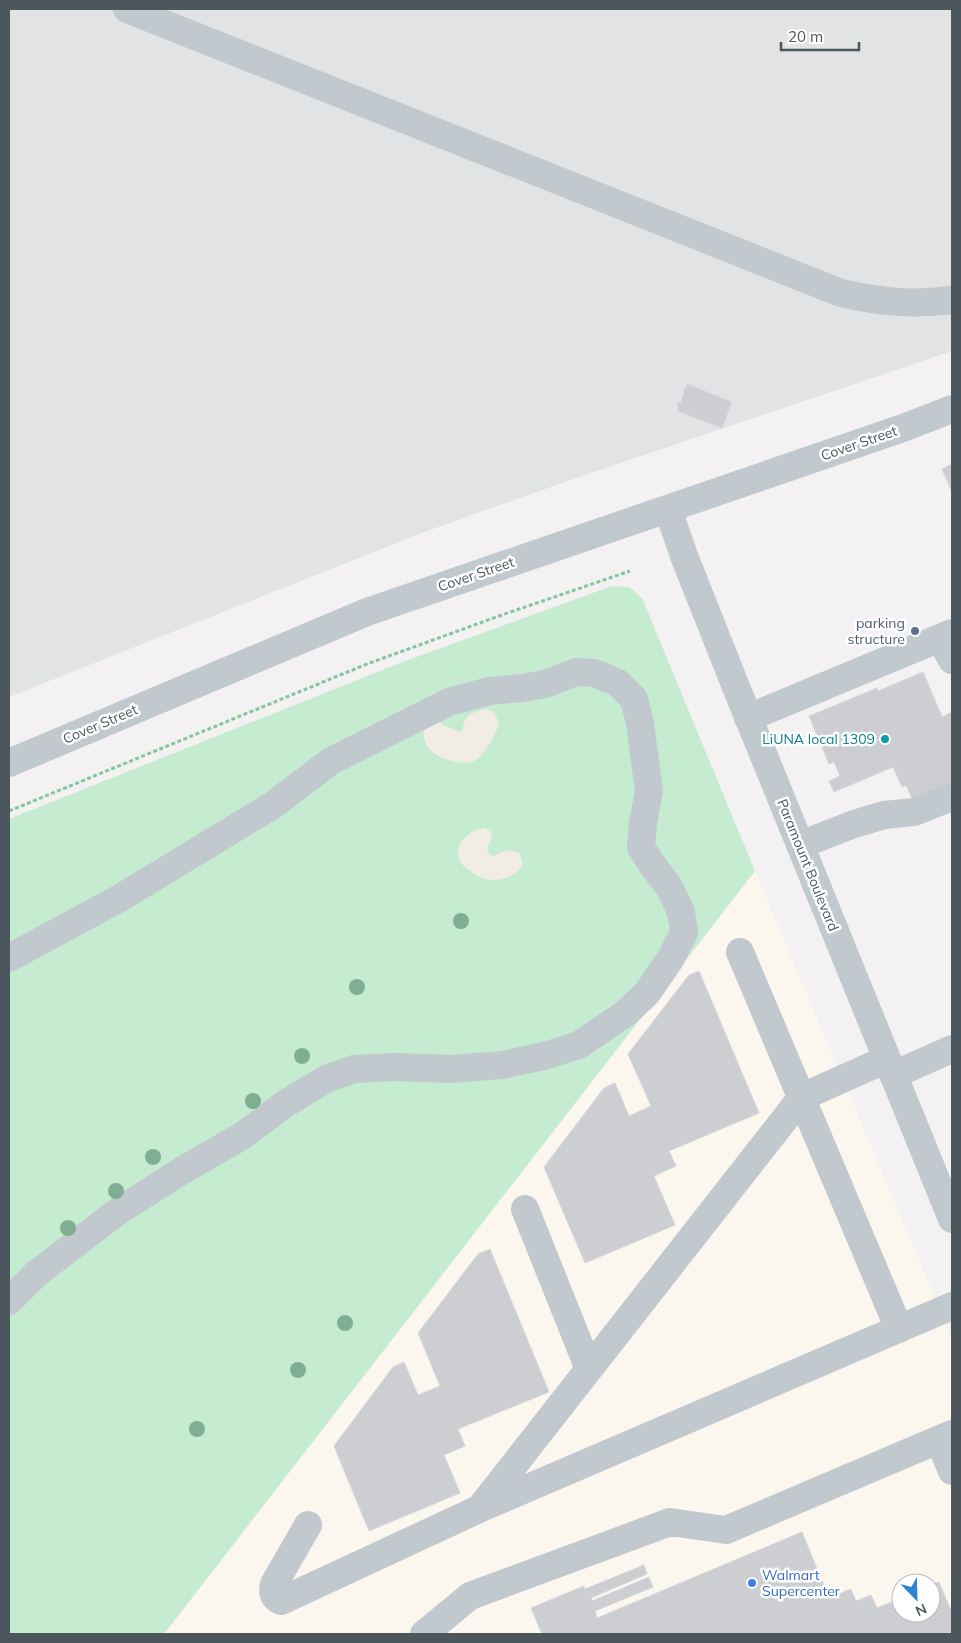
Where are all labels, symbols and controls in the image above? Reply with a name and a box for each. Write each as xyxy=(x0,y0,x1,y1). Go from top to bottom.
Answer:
scale bar xyxy=(781,20,858,52)
text: 20 m xyxy=(788,27,823,46)
street label: Cover Street xyxy=(819,422,900,464)
street label: Cover Street xyxy=(436,553,517,595)
place label: parking structure xyxy=(848,614,905,648)
marker: parking structure xyxy=(909,625,921,637)
street label: Cover Street xyxy=(60,700,140,748)
place label: LiUNA local 1309 xyxy=(762,730,875,748)
marker: LiUNA local 1309 xyxy=(879,733,891,745)
street label: Paramount Boulevard xyxy=(773,796,843,934)
place label: Walmart Supercenter xyxy=(762,1566,841,1600)
north arrow xyxy=(891,1573,941,1623)
marker: Walmart Supercenter xyxy=(746,1577,758,1589)
text: N xyxy=(913,1600,929,1620)

